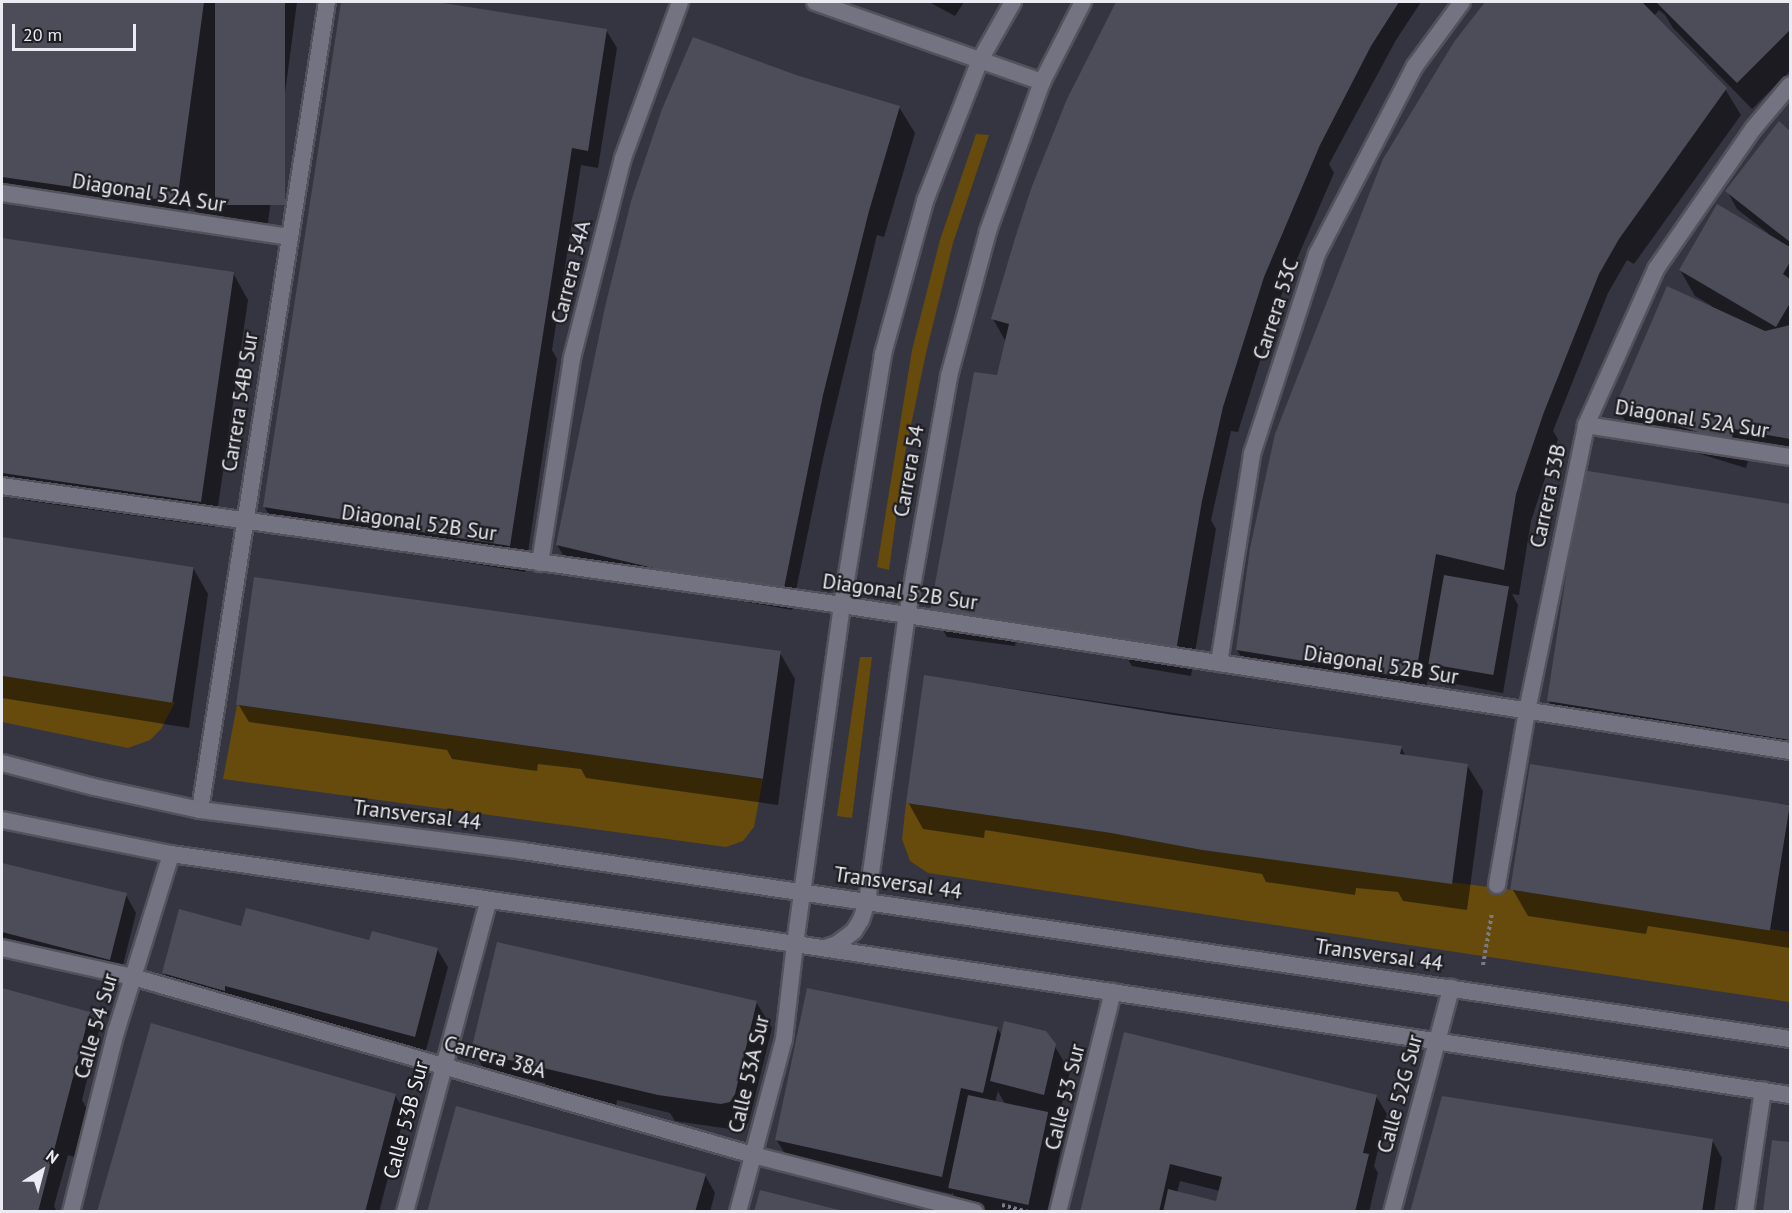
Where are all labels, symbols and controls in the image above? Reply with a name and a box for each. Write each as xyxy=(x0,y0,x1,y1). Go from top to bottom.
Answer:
scale bar xyxy=(15,12,140,50)
text: 20 m xyxy=(23,23,62,46)
street label: Diagonal 52A Sur xyxy=(70,168,228,218)
street label: Carrera 54A xyxy=(546,218,596,326)
street label: Carrera 53C xyxy=(1248,255,1304,363)
street label: Carrera 54B Sur xyxy=(217,331,263,473)
street label: Diagonal 52A Sur xyxy=(1613,394,1771,444)
street label: Carrera 54 xyxy=(889,423,929,519)
street label: Carrera 53B xyxy=(1525,442,1571,550)
street label: Diagonal 52B Sur xyxy=(340,500,498,546)
street label: Diagonal 52B Sur xyxy=(821,569,979,615)
street label: Diagonal 52B Sur xyxy=(1302,640,1460,690)
street label: Transversal 44 xyxy=(351,795,483,835)
street label: Transversal 44 xyxy=(832,862,964,904)
street label: Transversal 44 xyxy=(1313,934,1445,976)
street label: Calle 54 Sur xyxy=(69,970,123,1082)
street label: Calle 53A Sur xyxy=(723,1012,775,1136)
street label: Carrera 38A xyxy=(441,1030,549,1084)
street label: Calle 52G Sur xyxy=(1372,1032,1428,1156)
street label: Calle 53 Sur xyxy=(1040,1041,1090,1153)
street label: Calle 53B Sur xyxy=(378,1058,434,1182)
north arrow xyxy=(12,1141,72,1201)
text: N xyxy=(42,1145,63,1168)

